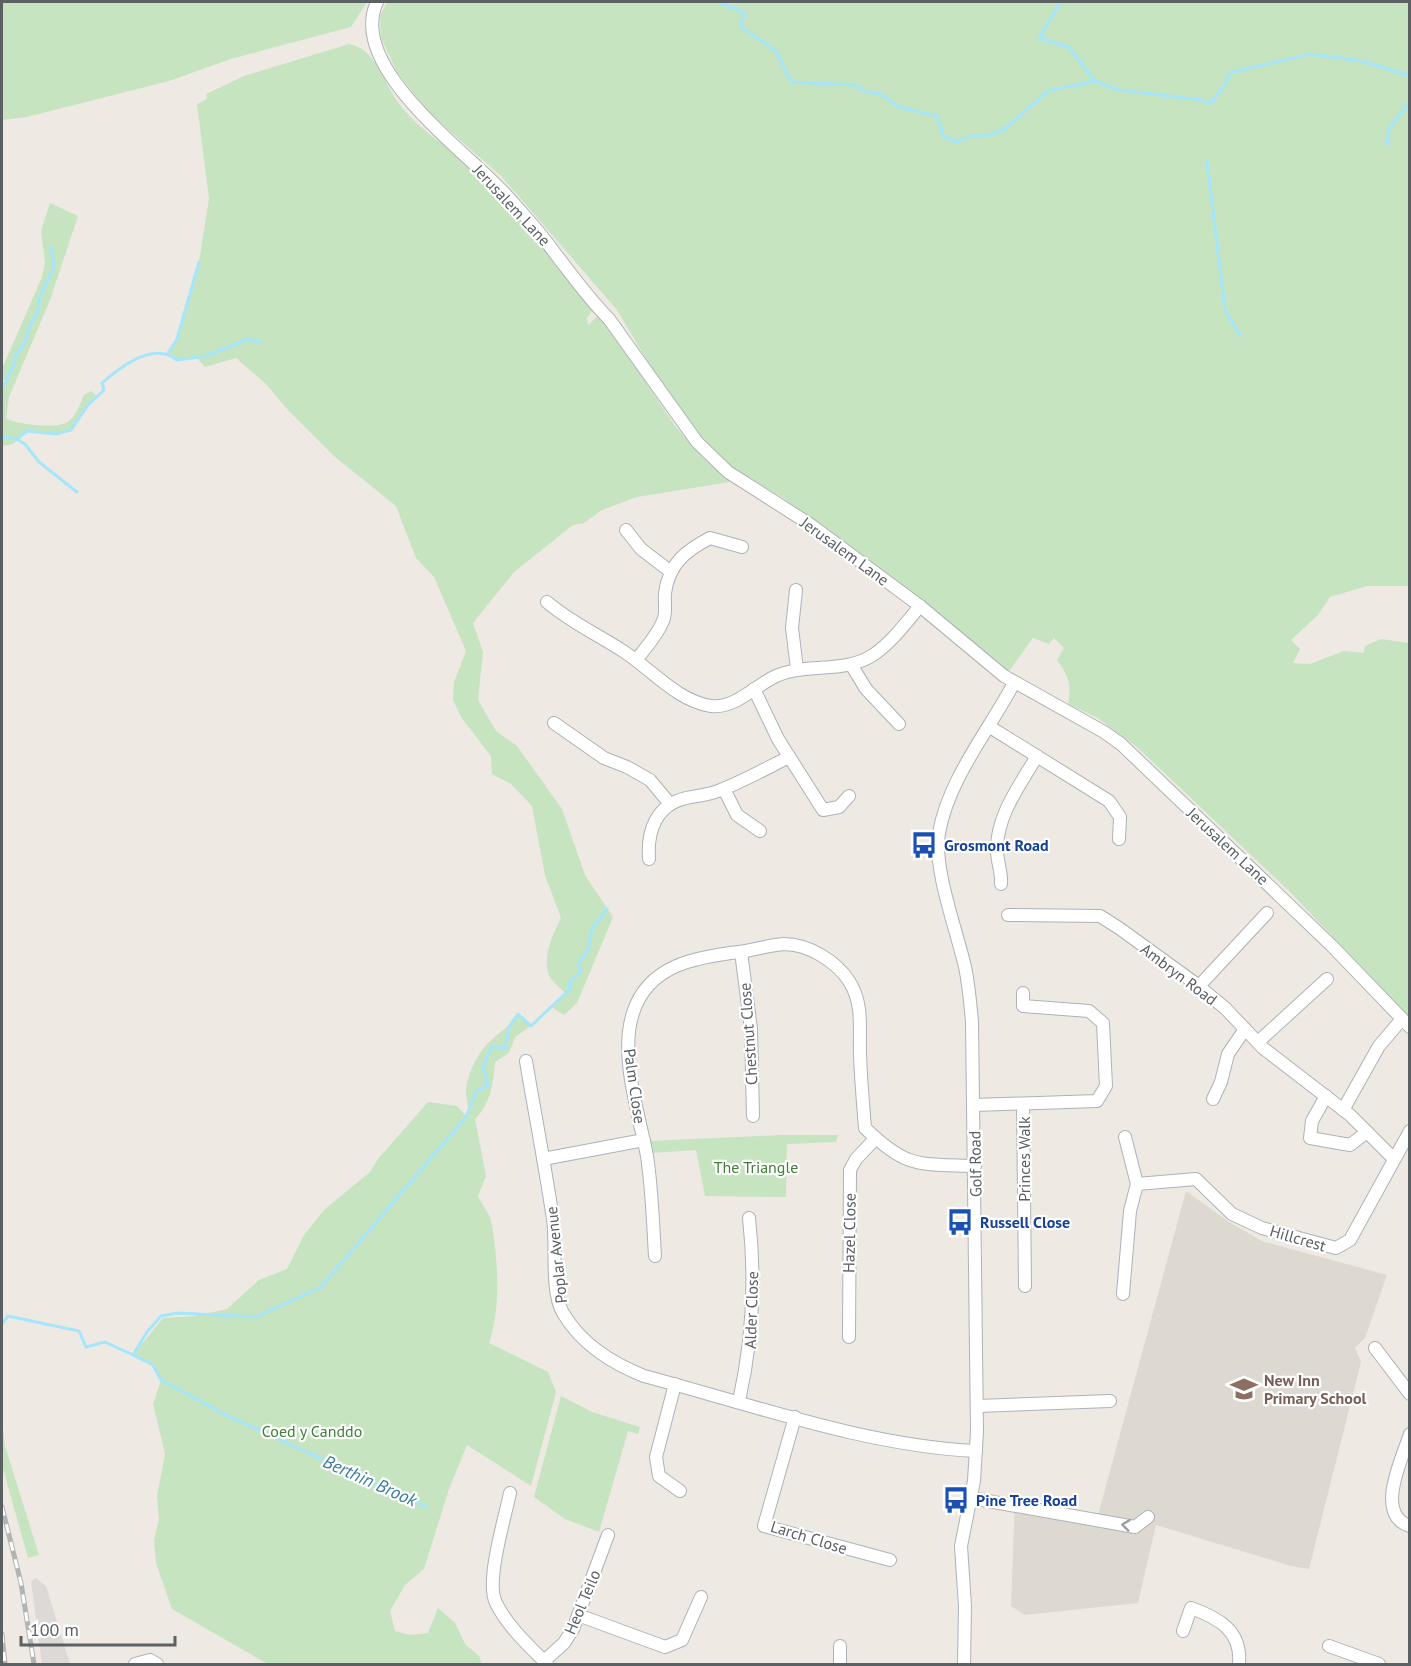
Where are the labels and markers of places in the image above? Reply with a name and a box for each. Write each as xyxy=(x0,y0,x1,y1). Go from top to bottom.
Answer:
bus stop icon: Grosmont Road xyxy=(909,830,939,860)
place label: Grosmont Road xyxy=(944,835,1049,855)
bus stop icon: Russell Close xyxy=(945,1207,975,1237)
place label: Russell Close xyxy=(980,1212,1070,1232)
place label: New Inn Primary School xyxy=(1264,1370,1366,1408)
school or university icon: New Inn Primary School xyxy=(1229,1374,1259,1404)
bus stop icon: Pine Tree Road xyxy=(941,1485,971,1515)
place label: Pine Tree Road xyxy=(976,1490,1077,1510)

